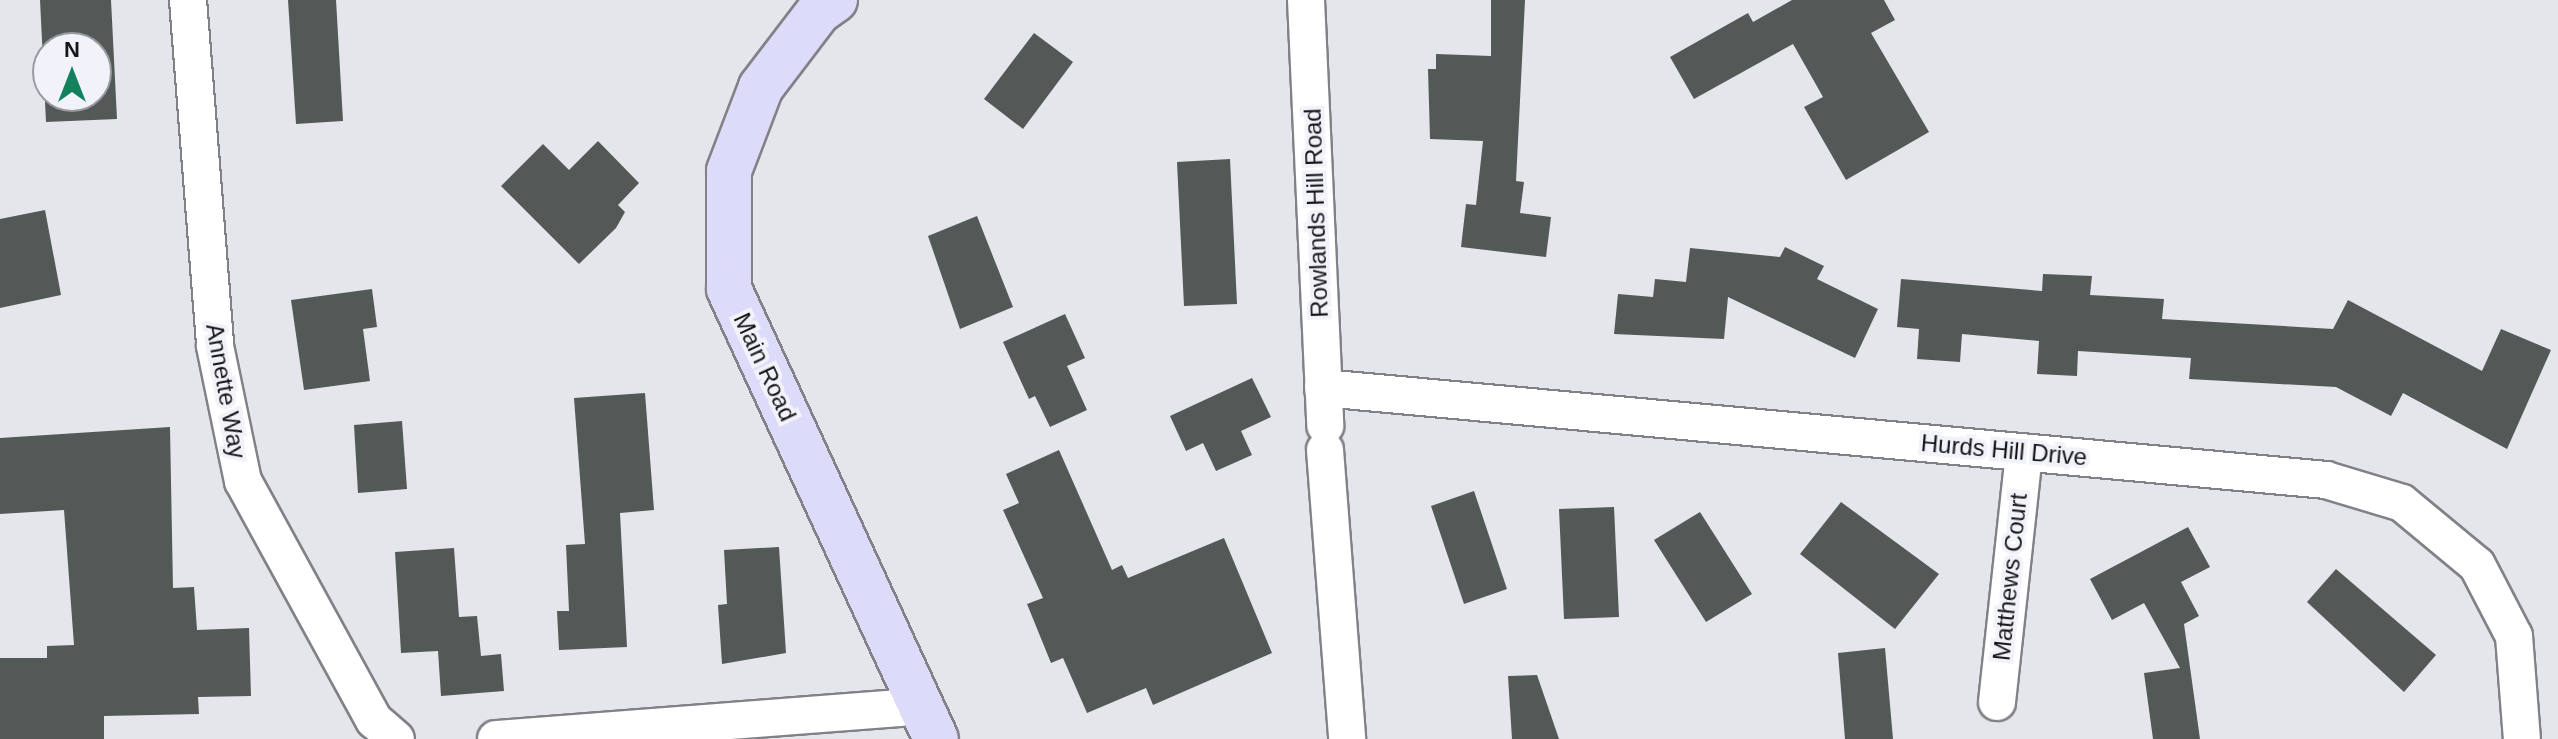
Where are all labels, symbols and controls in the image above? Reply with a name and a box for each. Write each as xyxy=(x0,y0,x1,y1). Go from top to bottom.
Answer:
north arrow xyxy=(32,32,112,112)
text: N xyxy=(64,37,80,62)
street label: Rowlands Hill Road xyxy=(1298,108,1334,318)
street label: Main Road xyxy=(727,308,803,426)
street label: Annette Way xyxy=(200,321,252,461)
street label: Hurds Hill Drive xyxy=(1920,428,2088,472)
street label: Matthews Court xyxy=(1987,492,2033,662)

